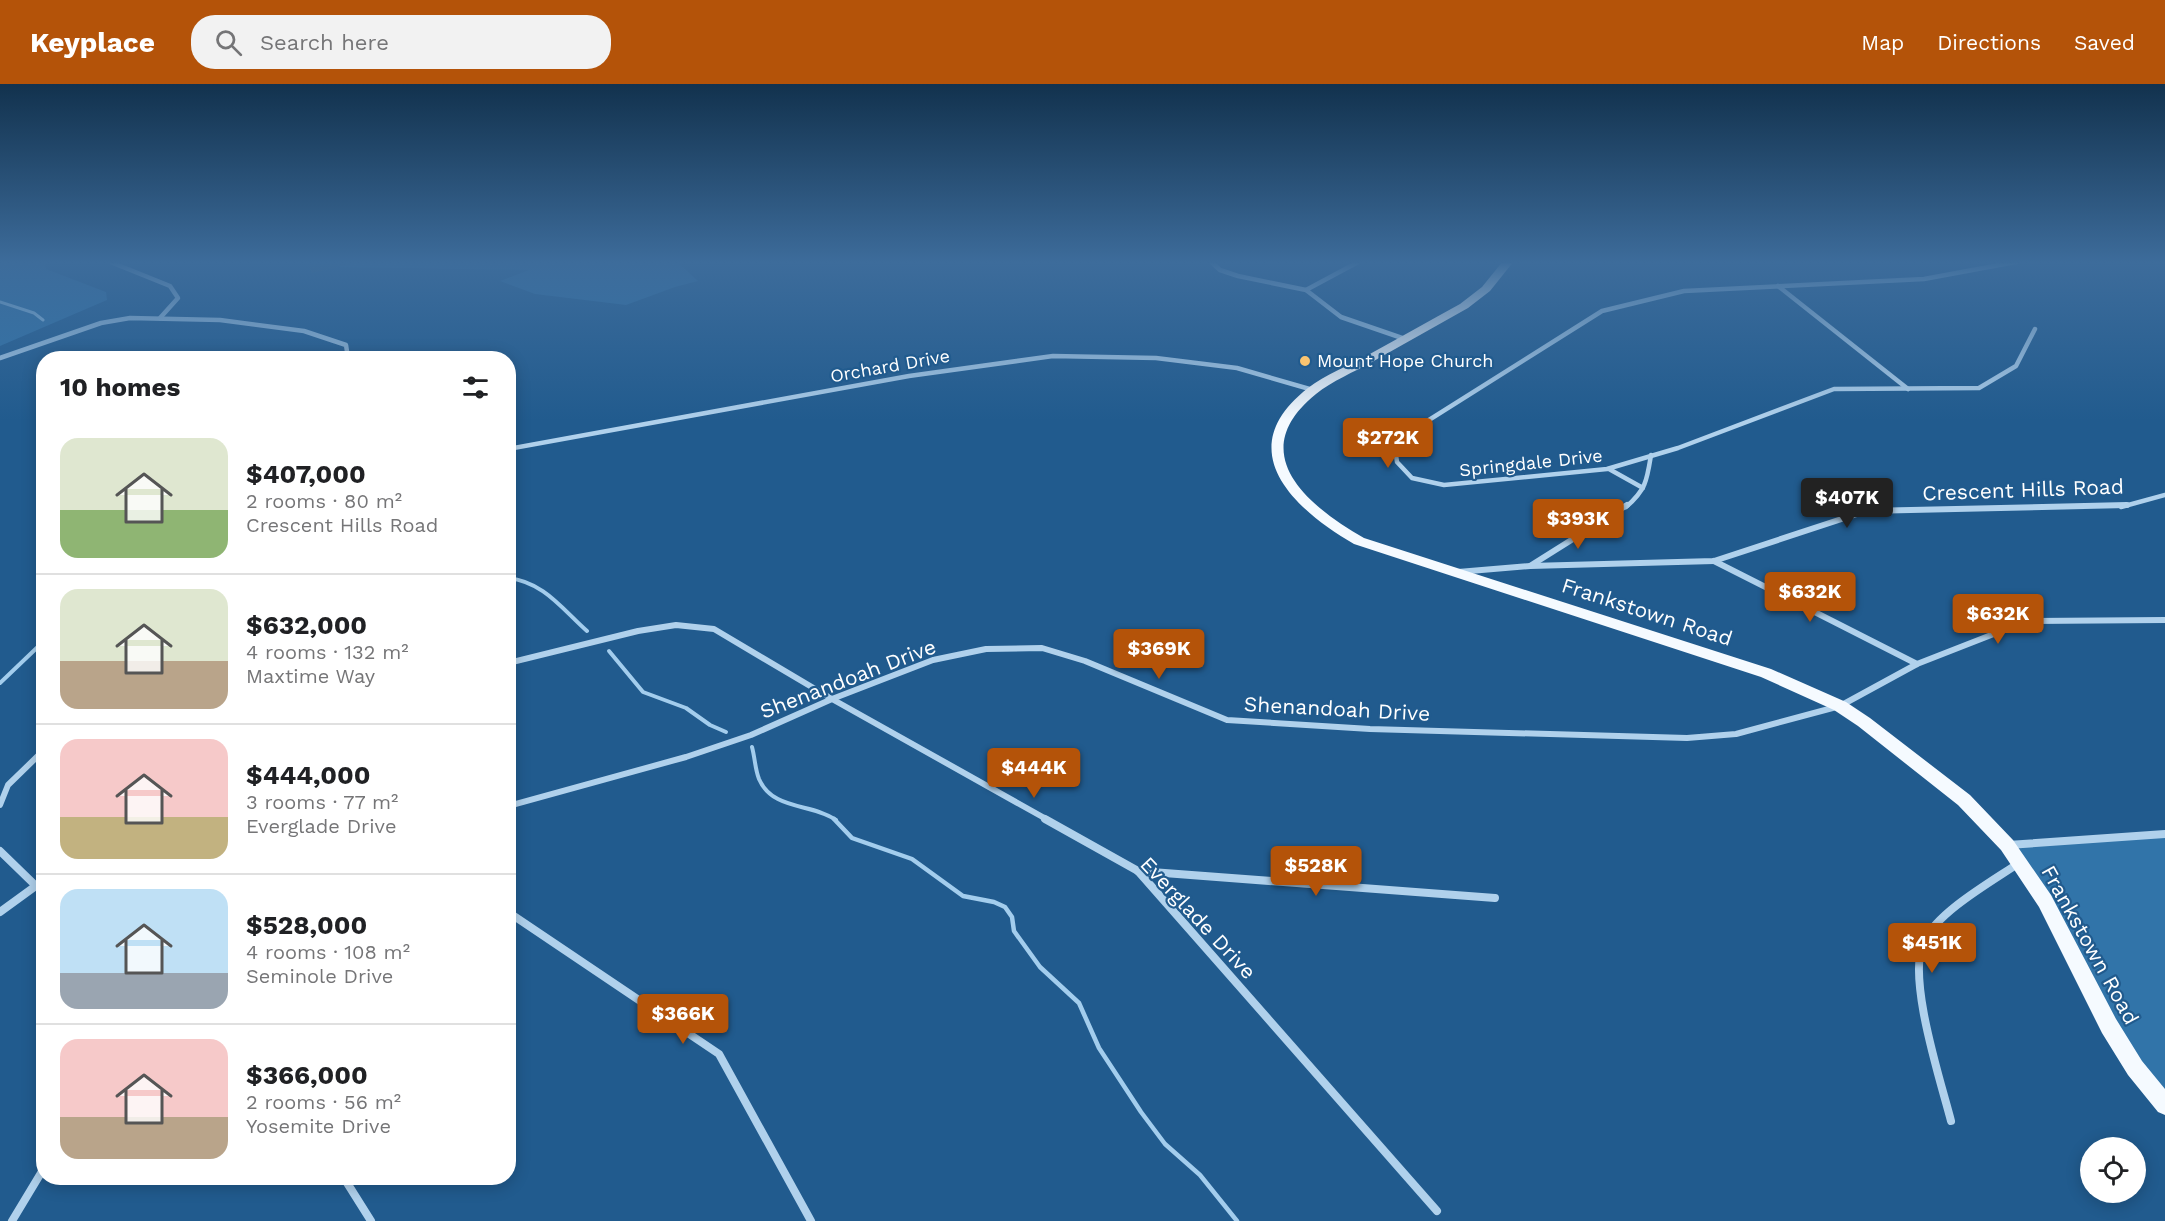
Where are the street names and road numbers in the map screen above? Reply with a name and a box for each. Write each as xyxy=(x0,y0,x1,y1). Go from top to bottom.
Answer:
street label: Orchard Drive xyxy=(828,345,951,386)
street label: Springdale Drive xyxy=(1458,445,1604,480)
street label: Crescent Hills Road xyxy=(1922,473,2124,506)
street label: Frankstown Road xyxy=(1559,572,1736,651)
street label: Shenandoah Drive xyxy=(756,633,939,724)
street label: Shenandoah Drive xyxy=(1243,691,1431,726)
street label: Everglade Drive xyxy=(1135,851,1261,984)
street label: Frankstown Road xyxy=(2036,861,2144,1029)

